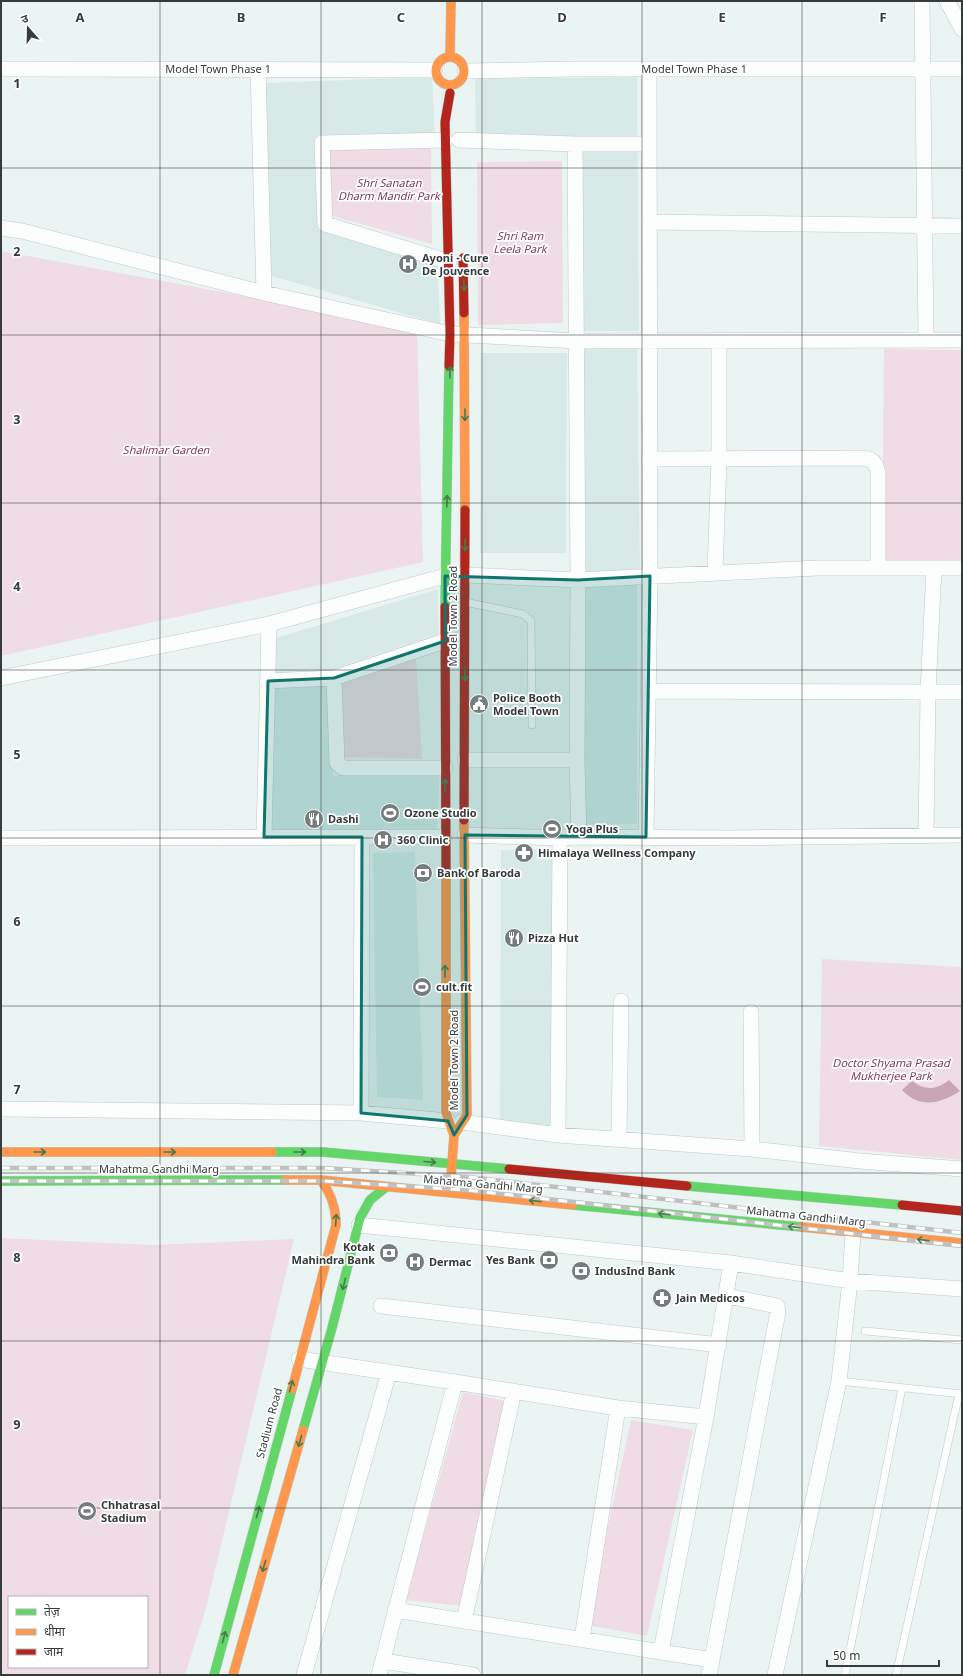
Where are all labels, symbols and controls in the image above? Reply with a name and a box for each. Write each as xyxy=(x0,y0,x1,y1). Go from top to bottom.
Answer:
north arrow xyxy=(8,8,48,48)
text: A xyxy=(76,10,85,27)
text: B xyxy=(237,10,245,27)
text: C xyxy=(397,10,405,27)
text: D xyxy=(557,10,567,27)
text: E xyxy=(718,10,726,27)
text: F xyxy=(880,10,887,27)
text: उ xyxy=(20,12,31,27)
street label: Model Town Phase 1 xyxy=(165,63,271,77)
street label: Model Town Phase 1 xyxy=(641,63,747,77)
text: 1 xyxy=(13,76,21,93)
park label: Shri Sanatan Dharm Mandir Park xyxy=(338,177,442,204)
park label: Shri Ram Leela Park xyxy=(493,230,549,257)
text: 2 xyxy=(13,244,21,261)
place label: Ayoni - Cure De Jouvence xyxy=(422,252,490,279)
hospital icon: Ayoni - Cure De Jouvence xyxy=(397,253,419,275)
one-way arrow xyxy=(460,278,468,291)
one-way arrow xyxy=(446,366,453,379)
one-way arrow xyxy=(461,408,469,421)
text: 3 xyxy=(13,412,21,429)
park label: Shalimar Garden xyxy=(123,444,211,458)
one-way arrow xyxy=(443,495,451,508)
one-way arrow xyxy=(461,538,469,551)
street label: Model Town 2 Road xyxy=(447,566,461,666)
text: 4 xyxy=(13,579,21,596)
one-way arrow xyxy=(461,668,469,681)
place label: Police Booth Model Town xyxy=(493,692,561,719)
public building icon: Police Booth Model Town xyxy=(468,693,490,715)
text: 5 xyxy=(13,747,21,764)
one-way arrow xyxy=(441,779,449,792)
sports icon: Ozone Studio xyxy=(379,802,401,824)
place label: Ozone Studio xyxy=(404,807,477,821)
restaurant icon: Dashi xyxy=(303,808,325,830)
place label: Dashi xyxy=(328,813,359,827)
sports icon: Yoga Plus xyxy=(541,818,563,840)
place label: Yoga Plus xyxy=(566,823,619,837)
hospital icon: 360 Clinic xyxy=(372,829,394,851)
place label: 360 Clinic xyxy=(397,834,449,848)
pharmacy icon: Himalaya Wellness Company xyxy=(513,842,535,864)
place label: Himalaya Wellness Company xyxy=(538,847,696,861)
bank icon: Bank of Baroda xyxy=(412,862,434,884)
place label: Bank of Baroda xyxy=(437,867,521,881)
text: 6 xyxy=(13,914,21,931)
restaurant icon: Pizza Hut xyxy=(503,927,525,949)
place label: Pizza Hut xyxy=(528,932,579,946)
one-way arrow xyxy=(441,965,449,978)
sports icon: cult.fit xyxy=(411,976,433,998)
place label: cult.fit xyxy=(436,981,472,995)
street label: Model Town 2 Road xyxy=(448,1010,462,1110)
park label: Doctor Shyama Prasad Mukherjee Park xyxy=(832,1057,951,1084)
text: 7 xyxy=(13,1082,21,1099)
one-way arrow xyxy=(33,1148,46,1156)
one-way arrow xyxy=(163,1148,176,1156)
one-way arrow xyxy=(293,1148,306,1156)
one-way arrow xyxy=(423,1159,436,1166)
street label: Mahatma Gandhi Marg xyxy=(99,1163,219,1177)
street label: Mahatma Gandhi Marg xyxy=(423,1173,543,1197)
one-way arrow xyxy=(529,1197,542,1205)
street label: Mahatma Gandhi Marg xyxy=(745,1204,866,1230)
one-way arrow xyxy=(658,1210,671,1218)
one-way arrow xyxy=(332,1214,340,1227)
one-way arrow xyxy=(788,1223,801,1231)
one-way arrow xyxy=(917,1236,930,1243)
place label: Kotak Mahindra Bank xyxy=(292,1241,375,1268)
bank icon: Kotak Mahindra Bank xyxy=(378,1242,400,1264)
bank icon: Yes Bank xyxy=(538,1249,560,1271)
text: 8 xyxy=(13,1250,21,1267)
hospital icon: Dermac xyxy=(404,1251,426,1273)
place label: Yes Bank xyxy=(486,1254,535,1268)
place label: Dermac xyxy=(429,1256,472,1270)
bank icon: IndusInd Bank xyxy=(570,1260,592,1282)
place label: IndusInd Bank xyxy=(595,1265,676,1279)
one-way arrow xyxy=(340,1277,347,1290)
pharmacy icon: Jain Medicos xyxy=(651,1287,673,1309)
place label: Jain Medicos xyxy=(675,1292,745,1306)
one-way arrow xyxy=(288,1380,296,1393)
street label: Stadium Road xyxy=(254,1387,286,1460)
text: 9 xyxy=(13,1417,21,1434)
one-way arrow xyxy=(296,1434,303,1447)
place label: Chhatrasal Stadium xyxy=(101,1499,160,1526)
sports icon: Chhatrasal Stadium xyxy=(76,1500,98,1522)
one-way arrow xyxy=(255,1506,262,1519)
one-way arrow xyxy=(260,1559,267,1572)
legend xyxy=(8,1596,148,1668)
text: तेज़ xyxy=(44,1604,61,1621)
text: धीमा xyxy=(44,1624,66,1641)
one-way arrow xyxy=(221,1631,228,1644)
scale bar xyxy=(827,1642,939,1668)
text: जाम xyxy=(44,1645,64,1661)
text: 50 m xyxy=(833,1649,861,1665)

